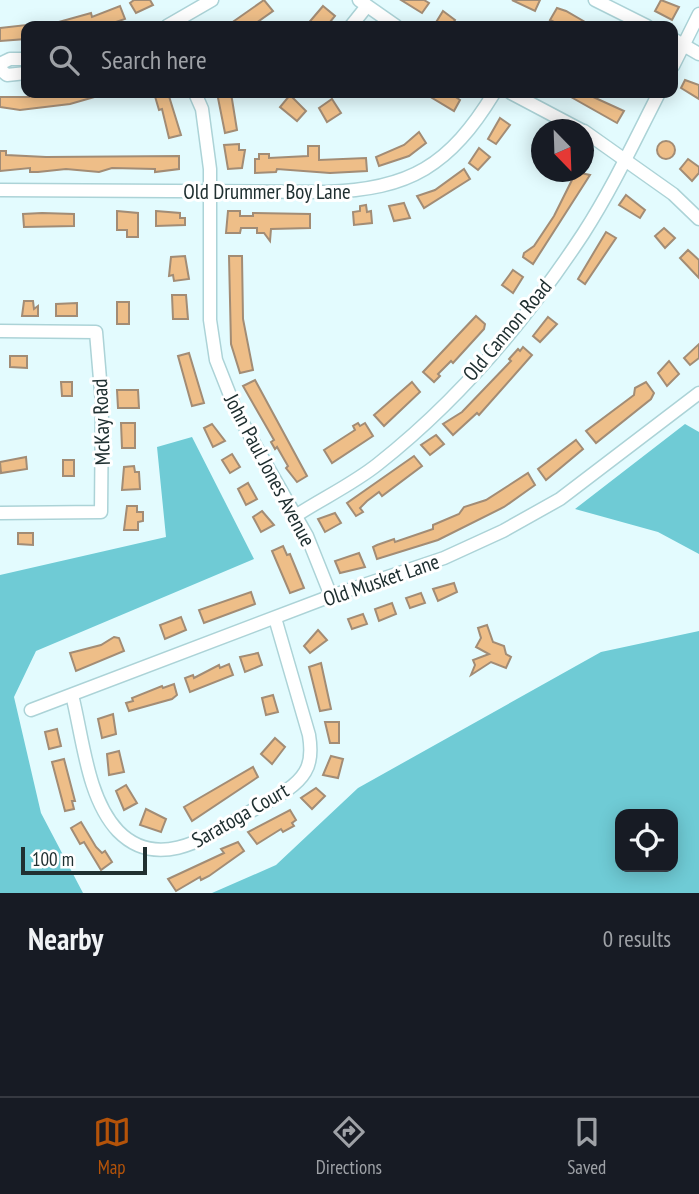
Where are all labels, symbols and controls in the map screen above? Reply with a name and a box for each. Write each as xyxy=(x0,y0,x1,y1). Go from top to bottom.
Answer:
search box xyxy=(21,21,678,98)
icon: search xyxy=(45,41,83,79)
text: Search here xyxy=(101,43,207,76)
north arrow xyxy=(531,119,594,182)
street label: Old Drummer Boy Lane xyxy=(183,178,351,205)
street label: Old Cannon Road xyxy=(457,274,557,386)
street label: McKay Road xyxy=(86,378,116,466)
street label: John Paul Jones Avenue xyxy=(218,388,322,551)
street label: Old Musket Lane xyxy=(319,548,443,612)
street label: Saratoga Court xyxy=(187,776,293,854)
map controls xyxy=(615,809,678,872)
button: locate xyxy=(615,809,678,872)
scale bar xyxy=(21,844,147,876)
text: 100 m xyxy=(32,847,74,871)
text: Nearby xyxy=(28,919,103,958)
text: 0 results xyxy=(603,924,671,953)
tab: Map xyxy=(93,1113,131,1179)
tab: Directions xyxy=(316,1113,382,1179)
tab: Saved xyxy=(567,1113,606,1179)

